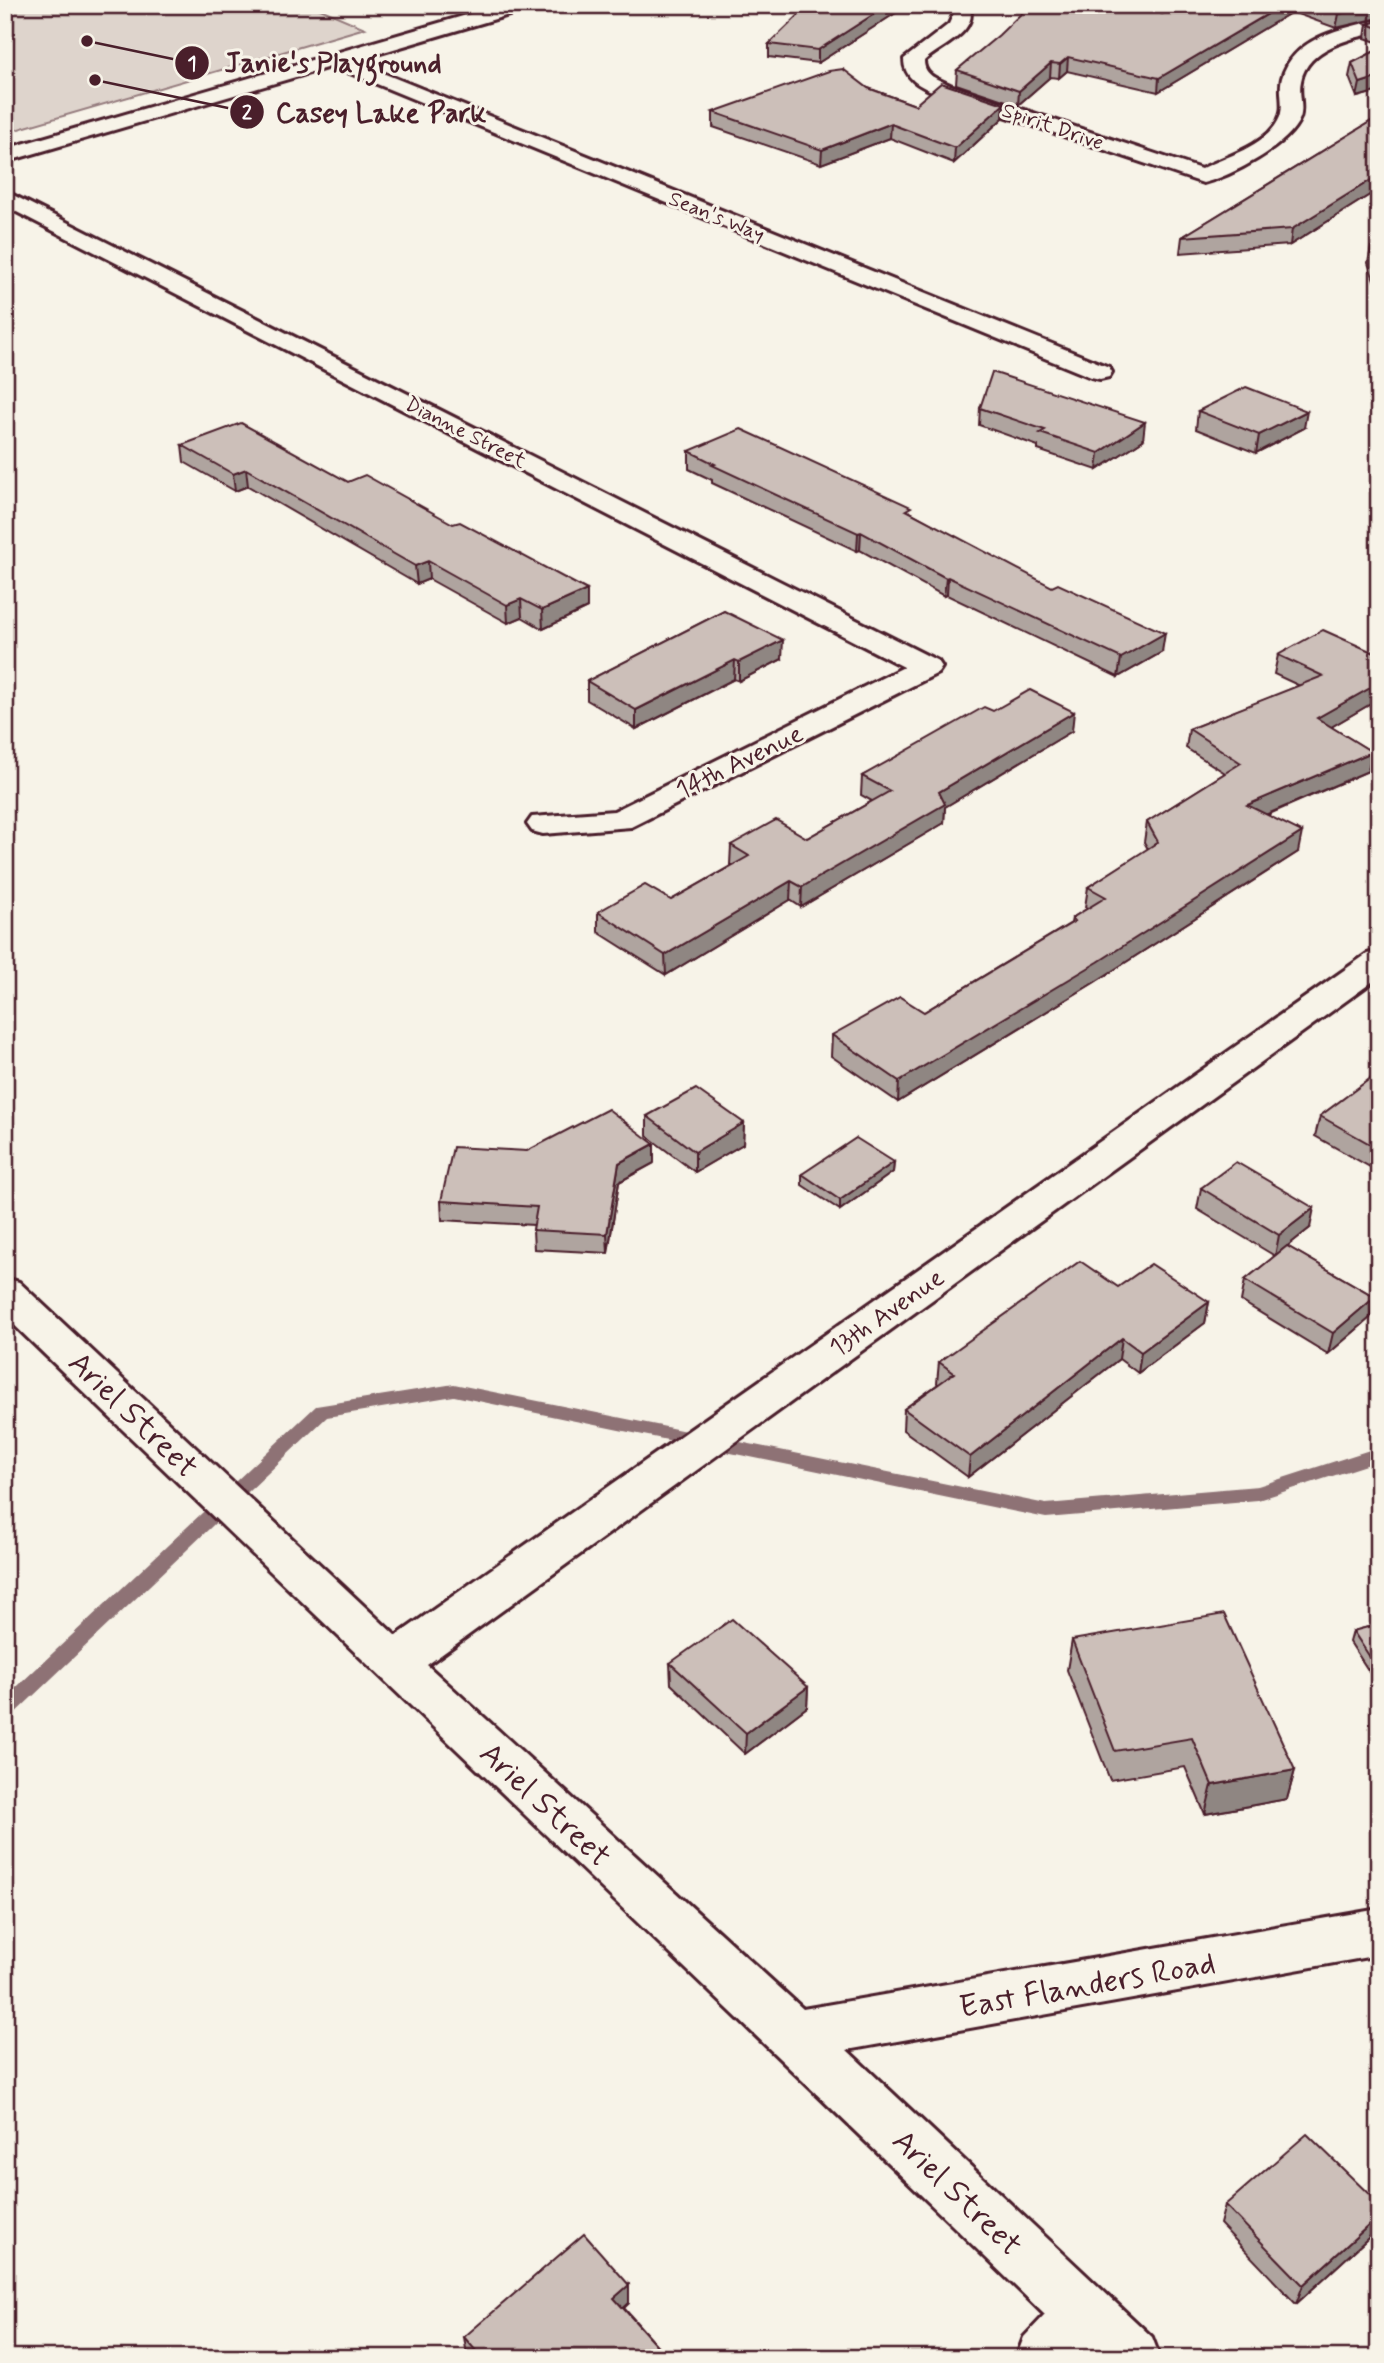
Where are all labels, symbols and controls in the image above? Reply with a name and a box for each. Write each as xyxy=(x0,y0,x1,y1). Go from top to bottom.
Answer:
callout: Janie's Playground xyxy=(175,38,457,87)
text: Janie's Playground xyxy=(224,46,442,86)
text: 1 xyxy=(187,50,197,78)
callout: Casey Lake Park xyxy=(230,87,496,136)
text: Casey Lake Park xyxy=(276,96,487,133)
street label: Spirit Drive xyxy=(998,97,1107,157)
text: 2 xyxy=(242,99,253,127)
street label: Sean's Way xyxy=(664,185,769,249)
street label: Dianne Street xyxy=(400,390,532,476)
street label: 14th Avenue xyxy=(670,717,809,808)
street label: 13th Avenue xyxy=(823,1261,952,1366)
street label: Ariel Street xyxy=(58,1343,207,1488)
street label: Ariel Street xyxy=(470,1734,620,1877)
street label: East Flanders Road xyxy=(956,1943,1219,2029)
street label: Ariel Street xyxy=(882,2121,1031,2266)

